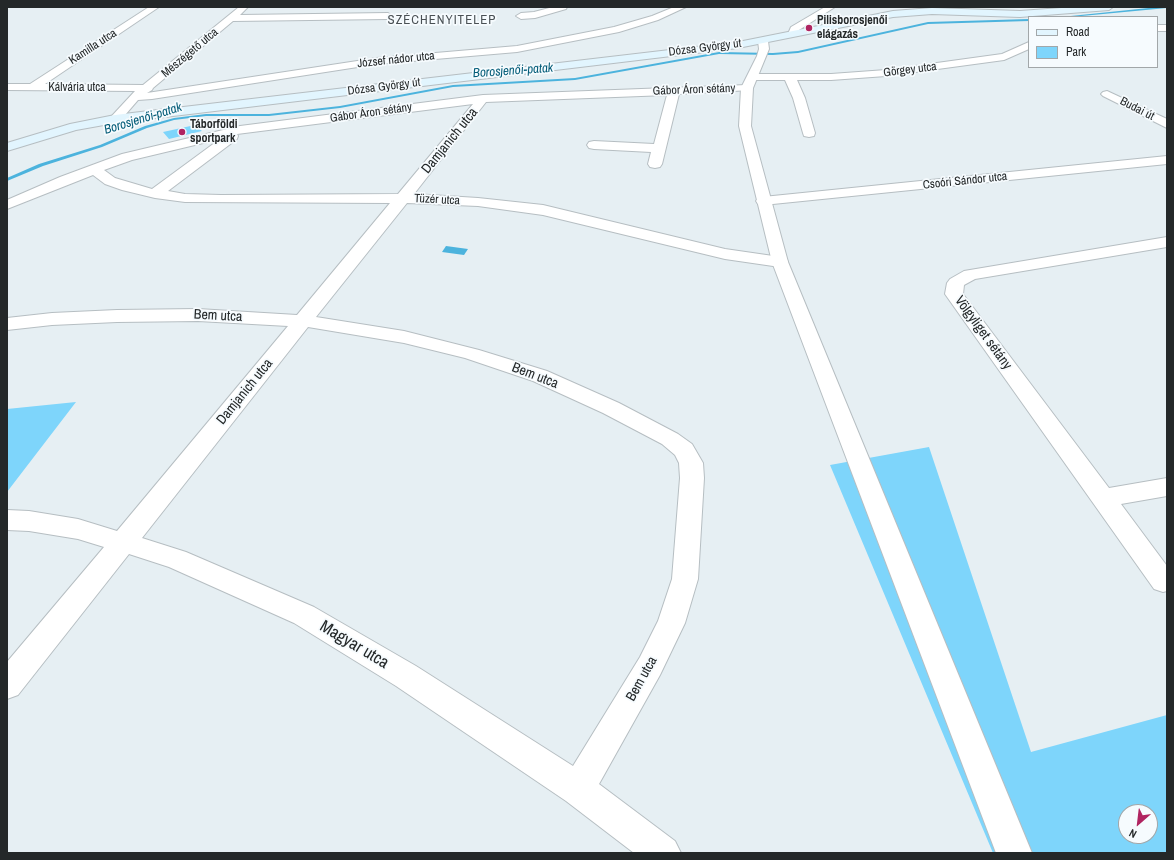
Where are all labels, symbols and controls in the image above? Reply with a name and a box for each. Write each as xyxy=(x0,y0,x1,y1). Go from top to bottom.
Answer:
district label: SZÉCHENYITELEP xyxy=(388,13,496,29)
place label: Pilisborosjenői elágazás xyxy=(817,14,888,42)
legend xyxy=(1028,16,1158,68)
marker: Pilisborosjenői elágazás xyxy=(804,23,814,33)
text: Road xyxy=(1066,24,1090,40)
street label: Mészégető utca xyxy=(159,25,221,81)
street label: Kamilla utca xyxy=(66,26,120,68)
street label: Dózsa György út xyxy=(668,36,742,60)
text: Park xyxy=(1066,44,1086,60)
street label: József nádor utca xyxy=(357,49,435,71)
water label: Borosjenői-patak xyxy=(472,60,554,82)
street label: Görgey utca xyxy=(883,60,937,80)
street label: Dózsa György út xyxy=(347,75,421,99)
street label: Kálvária utca xyxy=(48,81,106,95)
street label: Gábor Áron sétány xyxy=(652,81,736,99)
street label: Budai út xyxy=(1117,94,1157,124)
water label: Borosjenői-patak xyxy=(102,100,184,138)
street label: Gábor Áron sétány xyxy=(329,100,413,126)
street label: Damjanich utca xyxy=(418,105,482,177)
place label: Táborföldi sportpark xyxy=(190,118,237,146)
marker: Táborföldi sportpark xyxy=(177,127,187,137)
street label: Csoóri Sándor utca xyxy=(922,169,1008,193)
street label: Tüzér utca xyxy=(414,192,460,208)
street label: Völgyliget sétány xyxy=(951,293,1015,373)
street label: Bem utca xyxy=(193,306,243,326)
street label: Damjanich utca xyxy=(213,356,277,428)
street label: Bem utca xyxy=(509,359,561,393)
street label: Magyar utca xyxy=(316,617,392,673)
street label: Bem utca xyxy=(623,654,661,704)
north arrow xyxy=(1118,804,1158,844)
text: N xyxy=(1127,826,1139,841)

